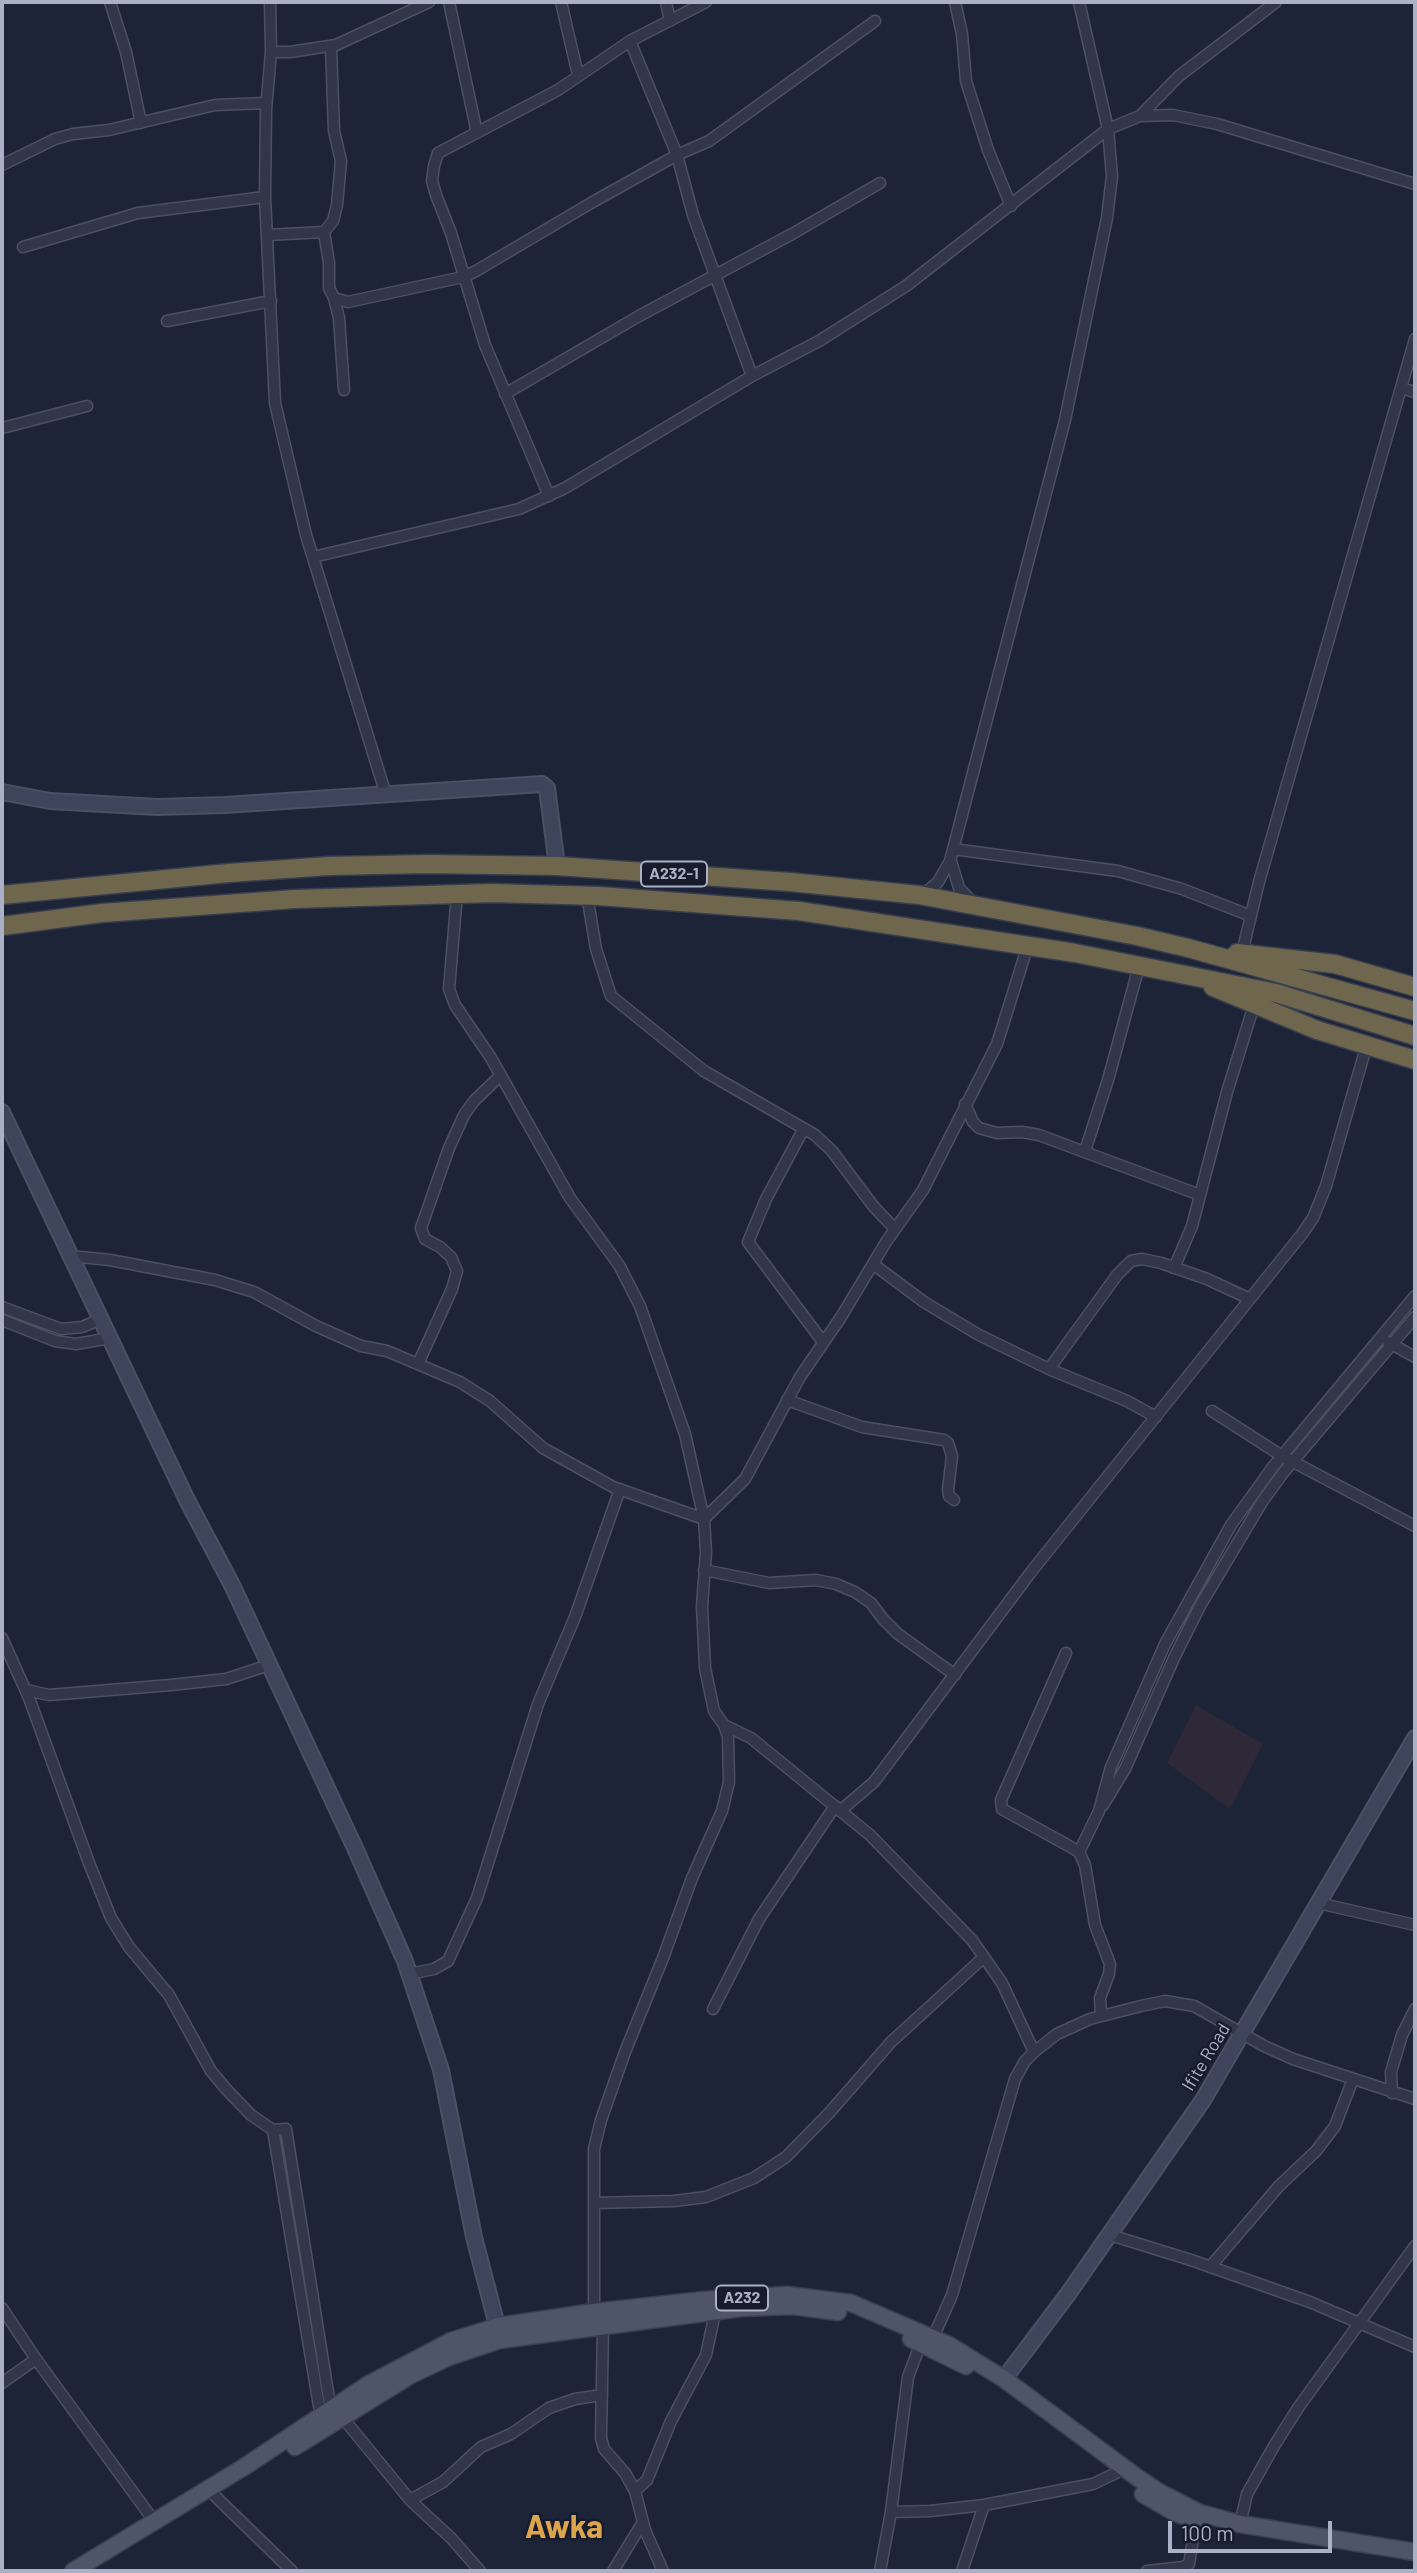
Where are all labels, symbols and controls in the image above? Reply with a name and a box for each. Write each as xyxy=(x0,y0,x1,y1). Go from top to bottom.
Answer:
road number: A232-1 xyxy=(641,862,707,887)
street label: Ifite Road xyxy=(1177,2019,1235,2095)
road number: A232 xyxy=(716,2286,768,2310)
scale bar xyxy=(1172,2506,1336,2550)
district label: Awka xyxy=(525,2508,603,2546)
text: 100 m xyxy=(1181,2520,1234,2545)

